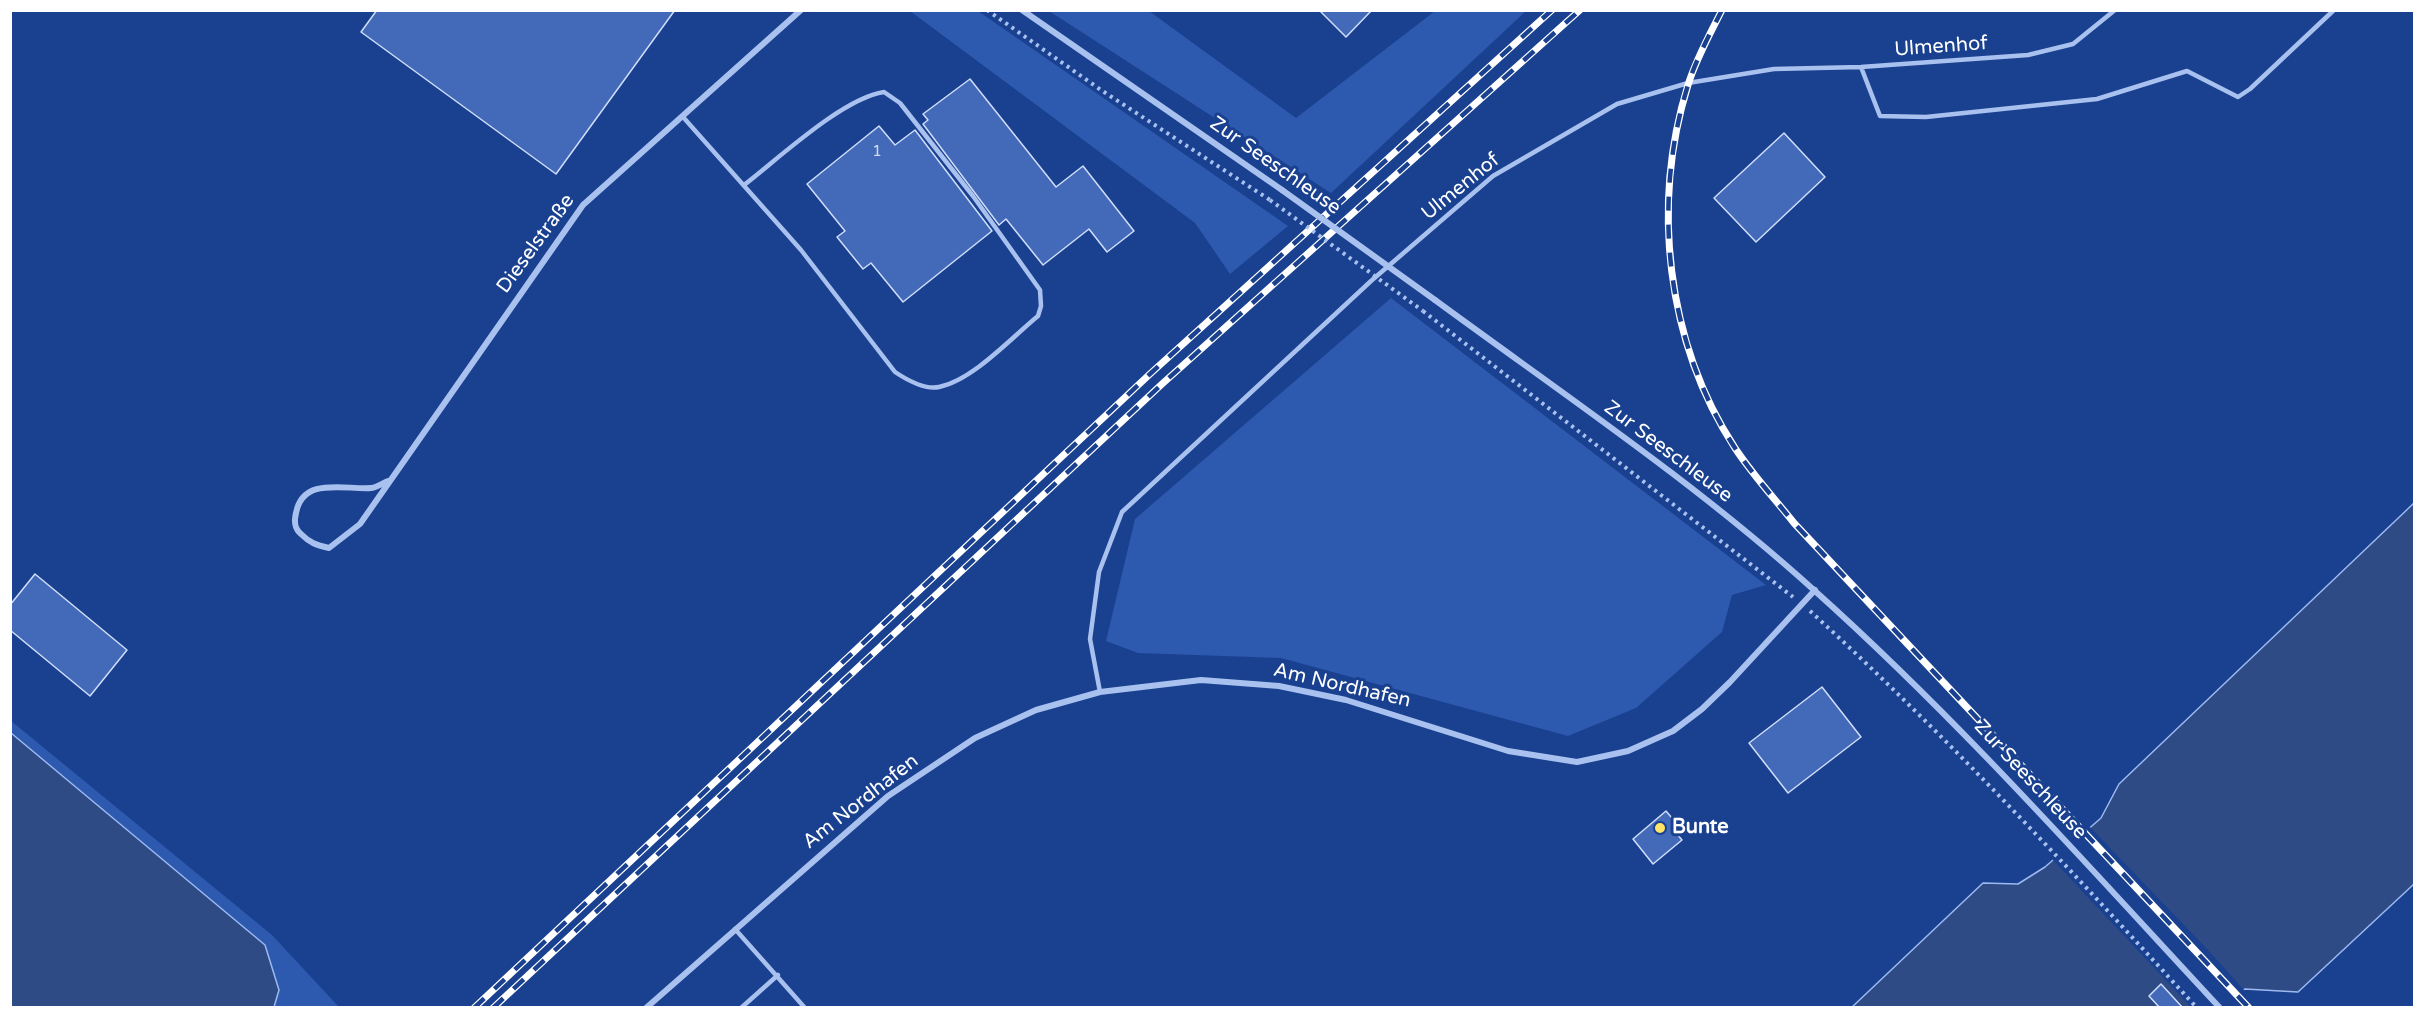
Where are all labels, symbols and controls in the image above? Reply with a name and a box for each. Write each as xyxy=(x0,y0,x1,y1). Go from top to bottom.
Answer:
street label: Ulmenhof xyxy=(1893,32,1989,62)
street label: Zur Seeschleuse xyxy=(1205,112,1345,220)
house number: 1 xyxy=(872,142,882,162)
street label: Ulmenhof xyxy=(1417,148,1505,226)
street label: Dieselstraße xyxy=(492,190,580,298)
street label: Zur Seeschleuse xyxy=(1599,396,1737,508)
street label: Am Nordhafen xyxy=(1271,659,1413,713)
street label: Zur Seeschleuse xyxy=(1969,715,2091,845)
street label: Am Nordhafen xyxy=(798,749,924,855)
place label: Bunte xyxy=(1672,816,1729,840)
marker: Bunte xyxy=(1653,821,1667,835)

